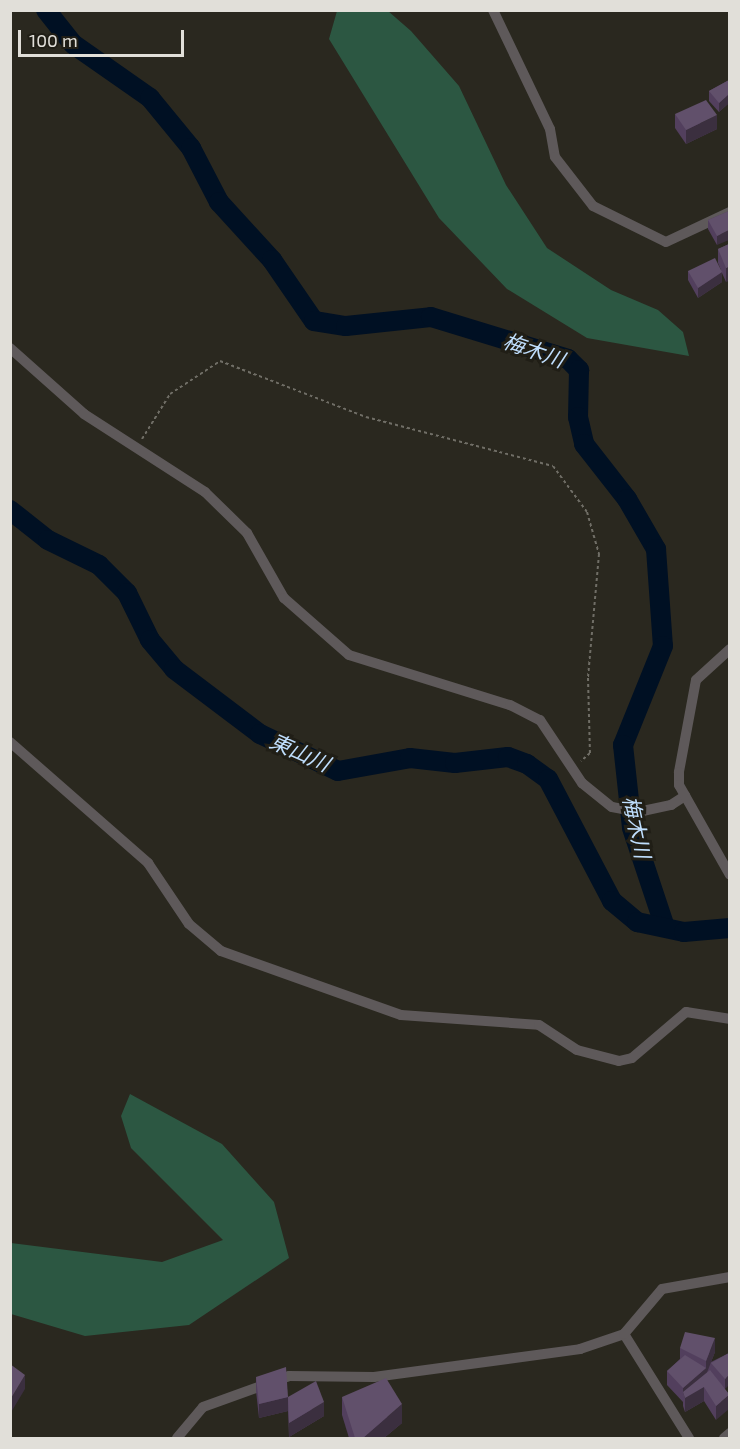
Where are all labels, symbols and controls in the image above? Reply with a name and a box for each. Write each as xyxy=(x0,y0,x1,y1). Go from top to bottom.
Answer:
scale bar xyxy=(21,18,188,56)
text: 100 m xyxy=(29,29,78,51)
water label: 梅木川 xyxy=(500,328,568,372)
water label: 東山川 xyxy=(266,728,334,776)
water label: 梅木川 xyxy=(618,794,656,860)

